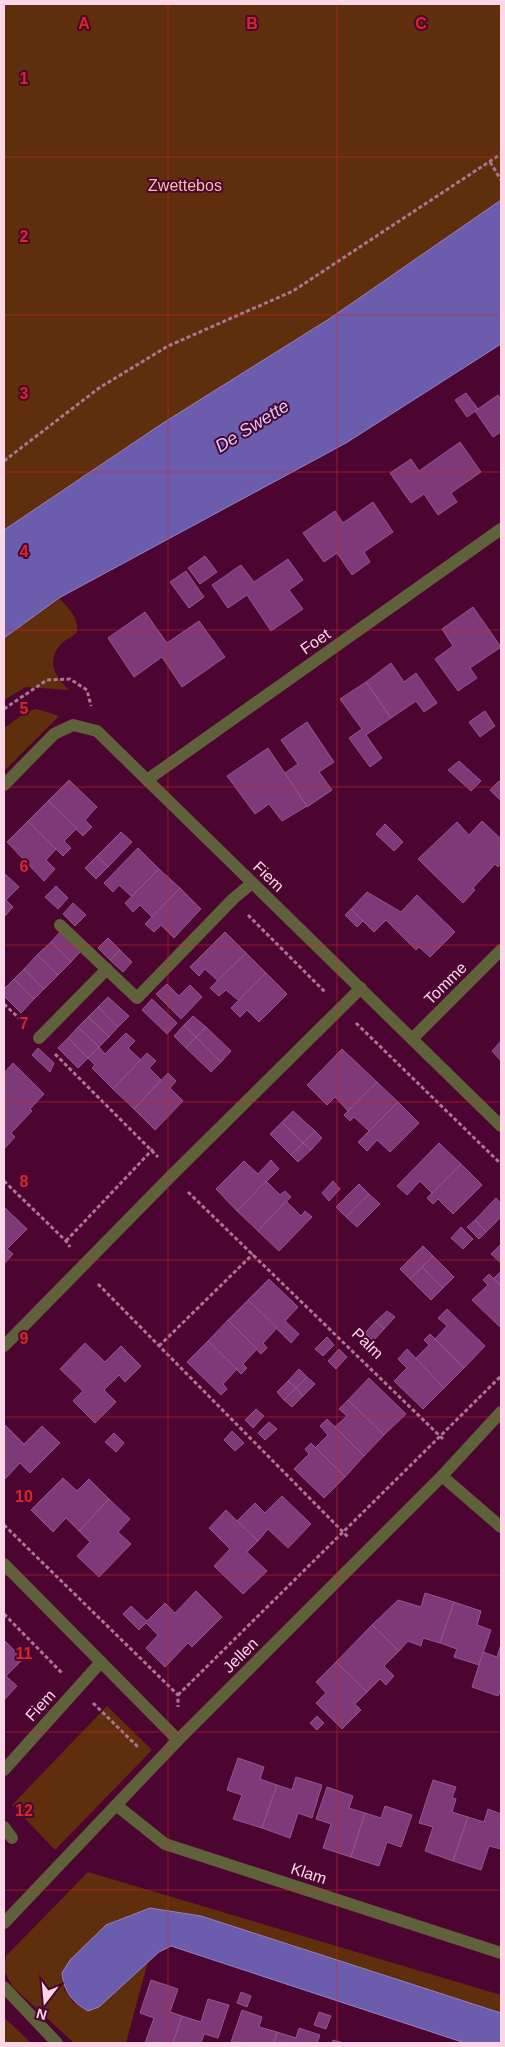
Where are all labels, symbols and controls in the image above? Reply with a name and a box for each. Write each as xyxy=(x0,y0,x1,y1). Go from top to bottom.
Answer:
text: A xyxy=(78,15,90,32)
text: B xyxy=(246,15,258,32)
text: C xyxy=(415,15,427,32)
text: 1 xyxy=(20,70,29,87)
park label: Zwettebos xyxy=(148,177,222,194)
text: 2 xyxy=(20,228,29,245)
text: 3 xyxy=(20,385,29,402)
water label: De Swette xyxy=(211,396,293,456)
text: 4 xyxy=(20,543,29,560)
street label: Foet xyxy=(297,625,334,658)
text: 5 xyxy=(20,700,29,717)
text: 6 xyxy=(20,858,29,875)
street label: Fiem xyxy=(250,858,287,895)
street label: Tomme xyxy=(421,959,470,1008)
text: 7 xyxy=(20,1015,29,1032)
text: 8 xyxy=(20,1173,29,1190)
street label: Palm xyxy=(349,1325,387,1362)
text: 9 xyxy=(20,1330,29,1347)
text: 10 xyxy=(15,1488,33,1505)
street label: Jellen xyxy=(220,1635,261,1676)
text: 11 xyxy=(16,1645,33,1662)
street label: Fiem xyxy=(22,1686,59,1724)
text: 12 xyxy=(15,1802,33,1819)
street label: Klam xyxy=(289,1860,329,1887)
north arrow xyxy=(20,1977,70,2027)
text: N xyxy=(34,2005,48,2024)

